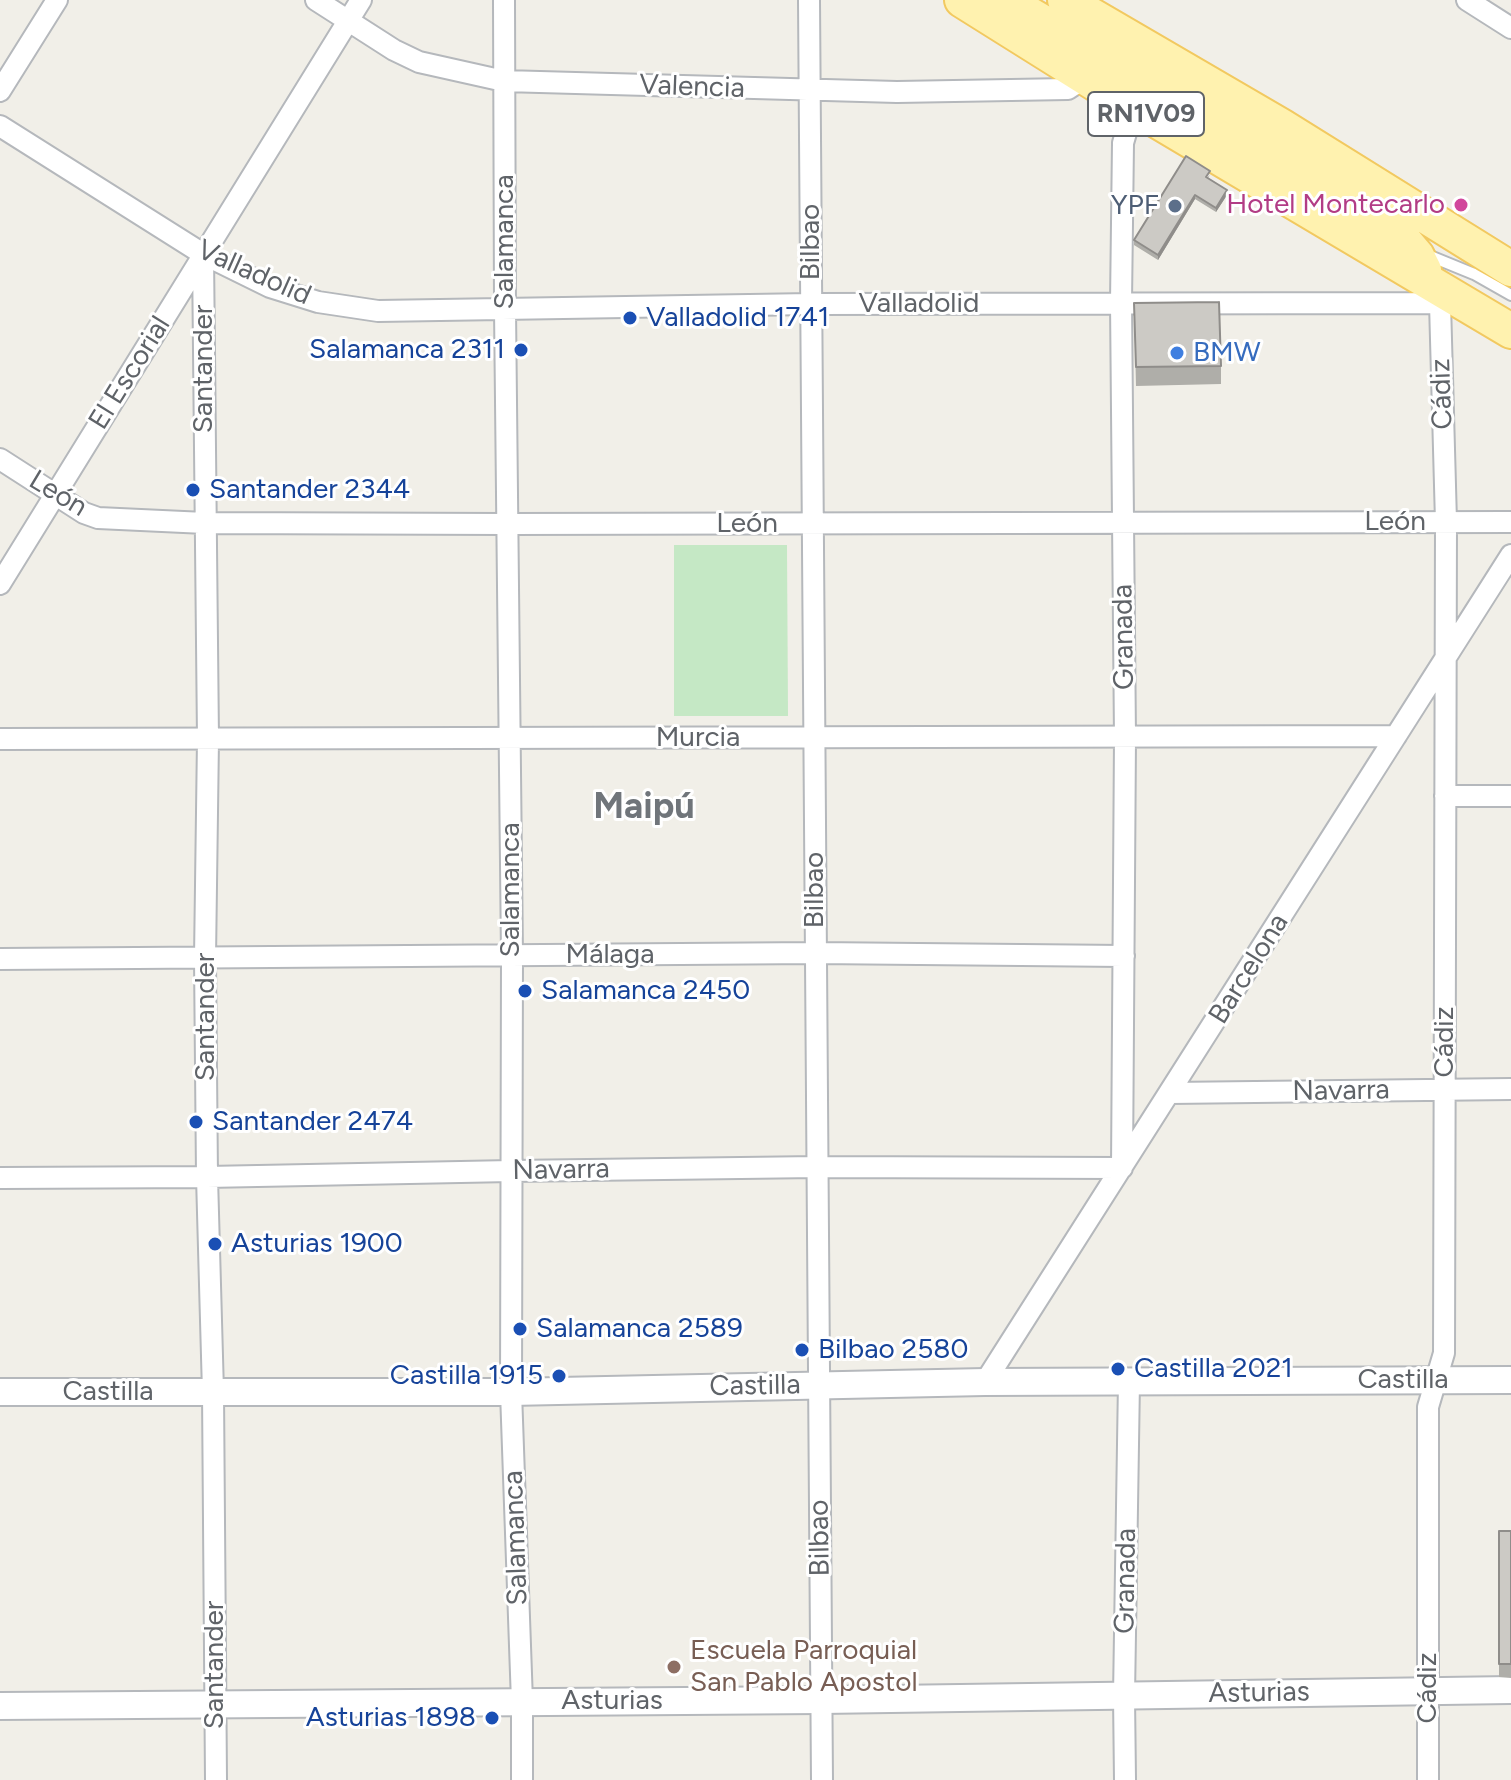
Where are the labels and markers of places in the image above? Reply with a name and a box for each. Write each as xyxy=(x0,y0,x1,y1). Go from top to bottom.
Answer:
place label: Hotel Montecarlo xyxy=(1226,188,1445,222)
place label: YPF xyxy=(1111,189,1159,223)
marker: Hotel Montecarlo xyxy=(1452,196,1470,214)
marker: YPF xyxy=(1166,197,1184,215)
place label: Valladolid 1741 xyxy=(646,301,829,335)
marker: Valladolid 1741 xyxy=(621,309,639,327)
place label: Salamanca 2311 xyxy=(309,333,505,367)
place label: BMW xyxy=(1193,336,1261,370)
marker: Salamanca 2311 xyxy=(512,341,530,359)
marker: BMW xyxy=(1168,344,1186,362)
place label: Santander 2344 xyxy=(209,473,410,507)
marker: Santander 2344 xyxy=(184,481,202,499)
place label: Salamanca 2450 xyxy=(541,974,750,1008)
marker: Salamanca 2450 xyxy=(516,982,534,1000)
place label: Santander 2474 xyxy=(212,1105,413,1139)
marker: Santander 2474 xyxy=(187,1113,205,1131)
place label: Asturias 1900 xyxy=(231,1227,403,1261)
marker: Asturias 1900 xyxy=(206,1235,224,1253)
place label: Salamanca 2589 xyxy=(536,1312,743,1346)
marker: Salamanca 2589 xyxy=(511,1320,529,1338)
place label: Bilbao 2580 xyxy=(818,1333,968,1367)
marker: Bilbao 2580 xyxy=(793,1341,811,1359)
place label: Castilla 2021 xyxy=(1134,1352,1293,1386)
place label: Castilla 1915 xyxy=(390,1359,543,1393)
marker: Castilla 2021 xyxy=(1109,1360,1127,1378)
marker: Castilla 1915 xyxy=(550,1367,568,1385)
place label: Escuela Parroquial San Pablo Apostol xyxy=(690,1634,918,1700)
marker: Escuela Parroquial San Pablo Apostol xyxy=(665,1658,683,1676)
place label: Asturias 1898 xyxy=(306,1701,476,1735)
marker: Asturias 1898 xyxy=(483,1709,501,1727)

